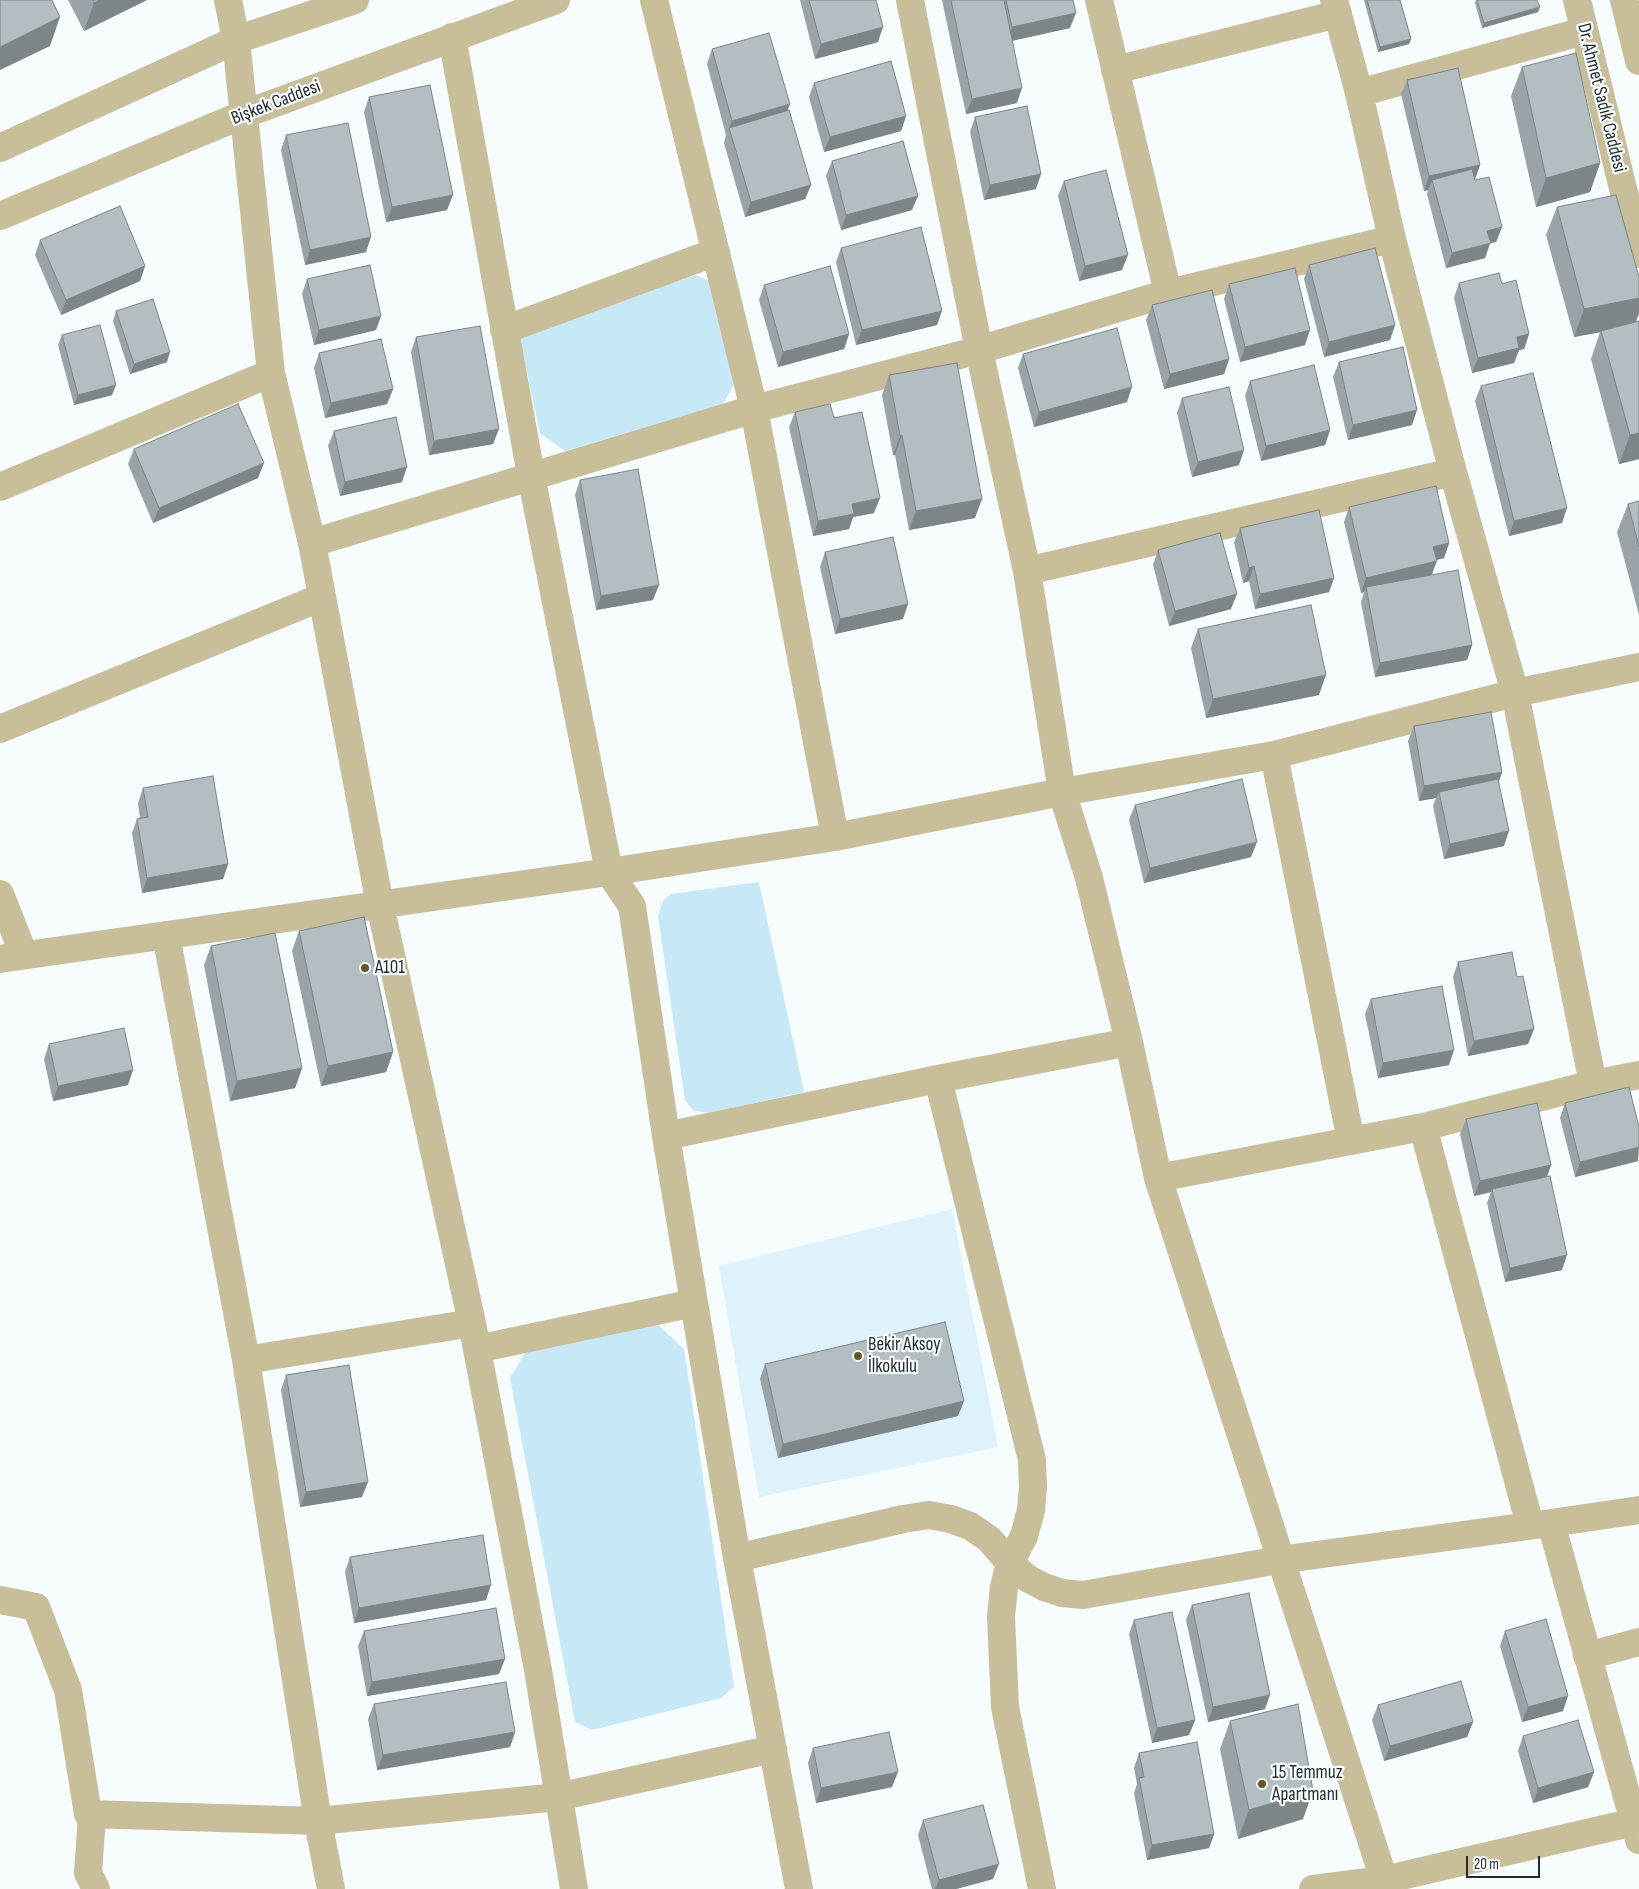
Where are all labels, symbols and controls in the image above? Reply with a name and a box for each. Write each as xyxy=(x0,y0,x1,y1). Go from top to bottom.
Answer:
street label: Dr. Ahmet Sadık Caddesi xyxy=(1571,21,1631,175)
street label: Bişkek Caddesi xyxy=(228,76,324,130)
place label: A101 xyxy=(375,957,405,979)
marker: A101 xyxy=(359,962,371,974)
place label: Bekir Aksoy İlkokulu xyxy=(868,1334,941,1378)
marker: Bekir Aksoy İlkokulu xyxy=(852,1350,864,1362)
place label: 15 Temmuz Apartmanı xyxy=(1272,1762,1343,1806)
marker: 15 Temmuz Apartmanı xyxy=(1256,1778,1268,1790)
scale bar xyxy=(1469,1846,1543,1878)
text: 20 m xyxy=(1474,1855,1499,1874)

